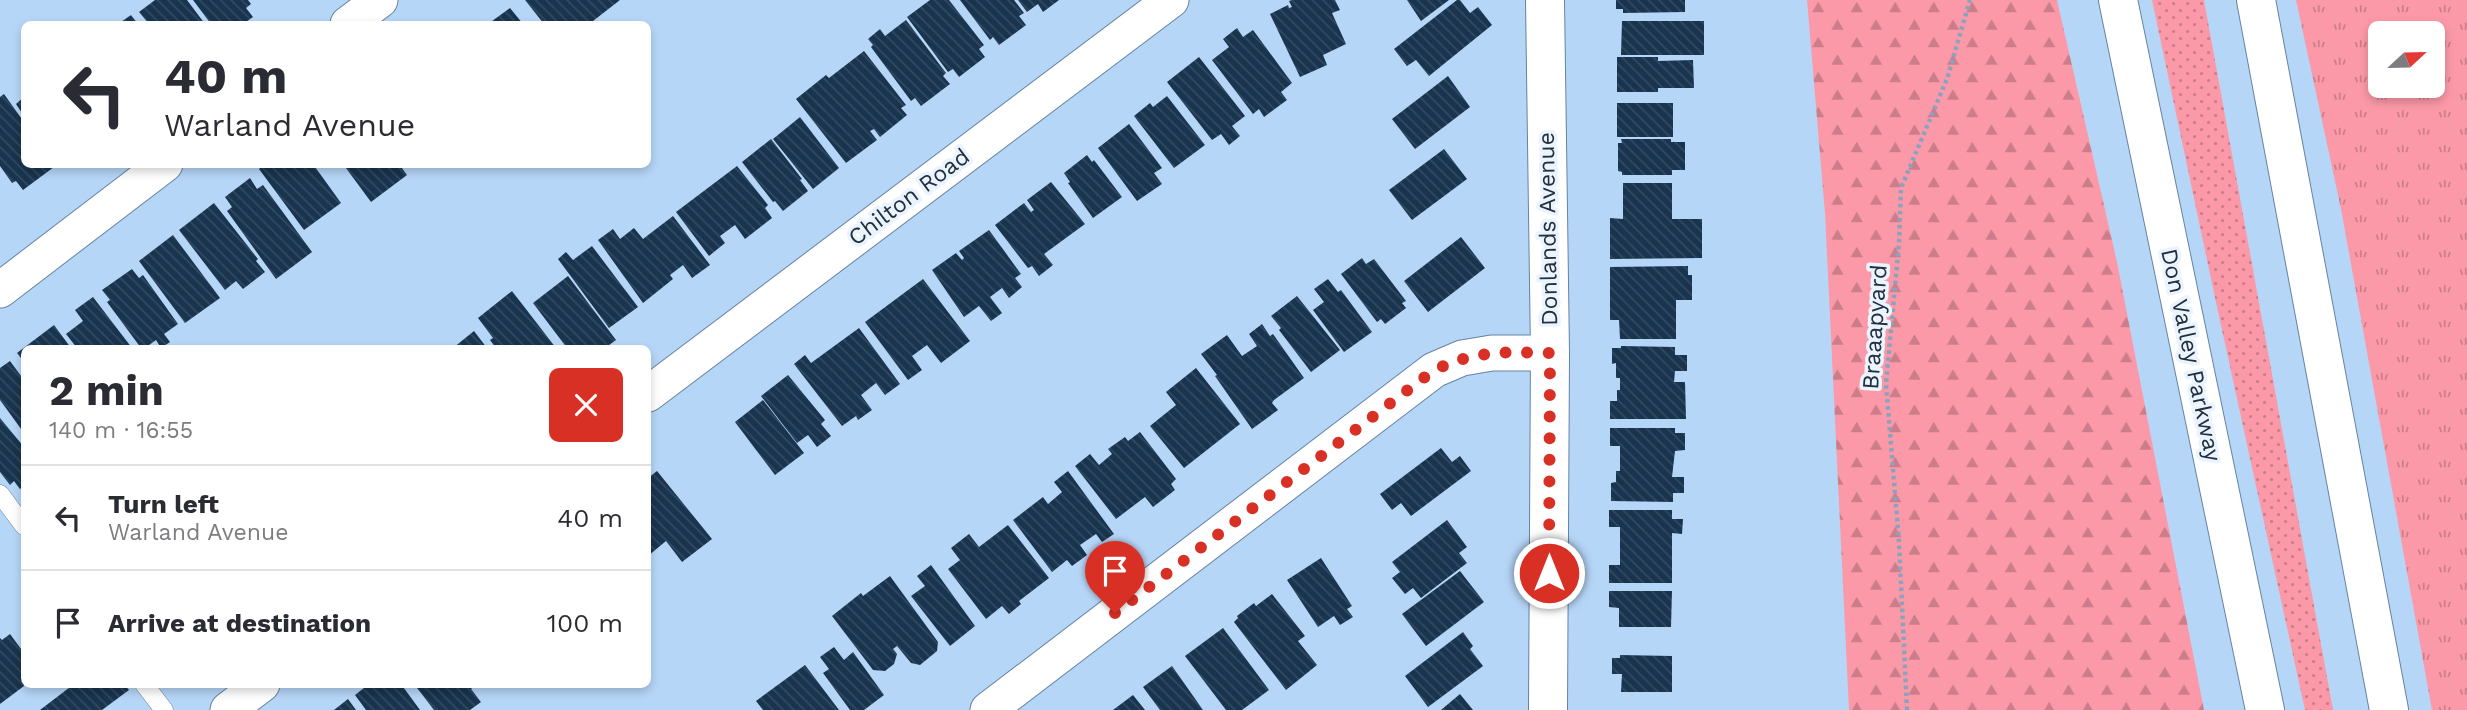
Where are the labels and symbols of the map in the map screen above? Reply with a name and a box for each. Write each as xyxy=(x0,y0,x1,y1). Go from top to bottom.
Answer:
north arrow xyxy=(2368,21,2445,98)
street label: Donlands Avenue xyxy=(1533,132,1563,326)
street label: Chilton Road xyxy=(843,143,975,251)
street label: Don Valley Parkway xyxy=(2155,246,2227,464)
street label: Braaapyard xyxy=(1857,264,1893,390)
position arrow xyxy=(1512,536,1586,610)
pin xyxy=(1085,541,1145,613)

